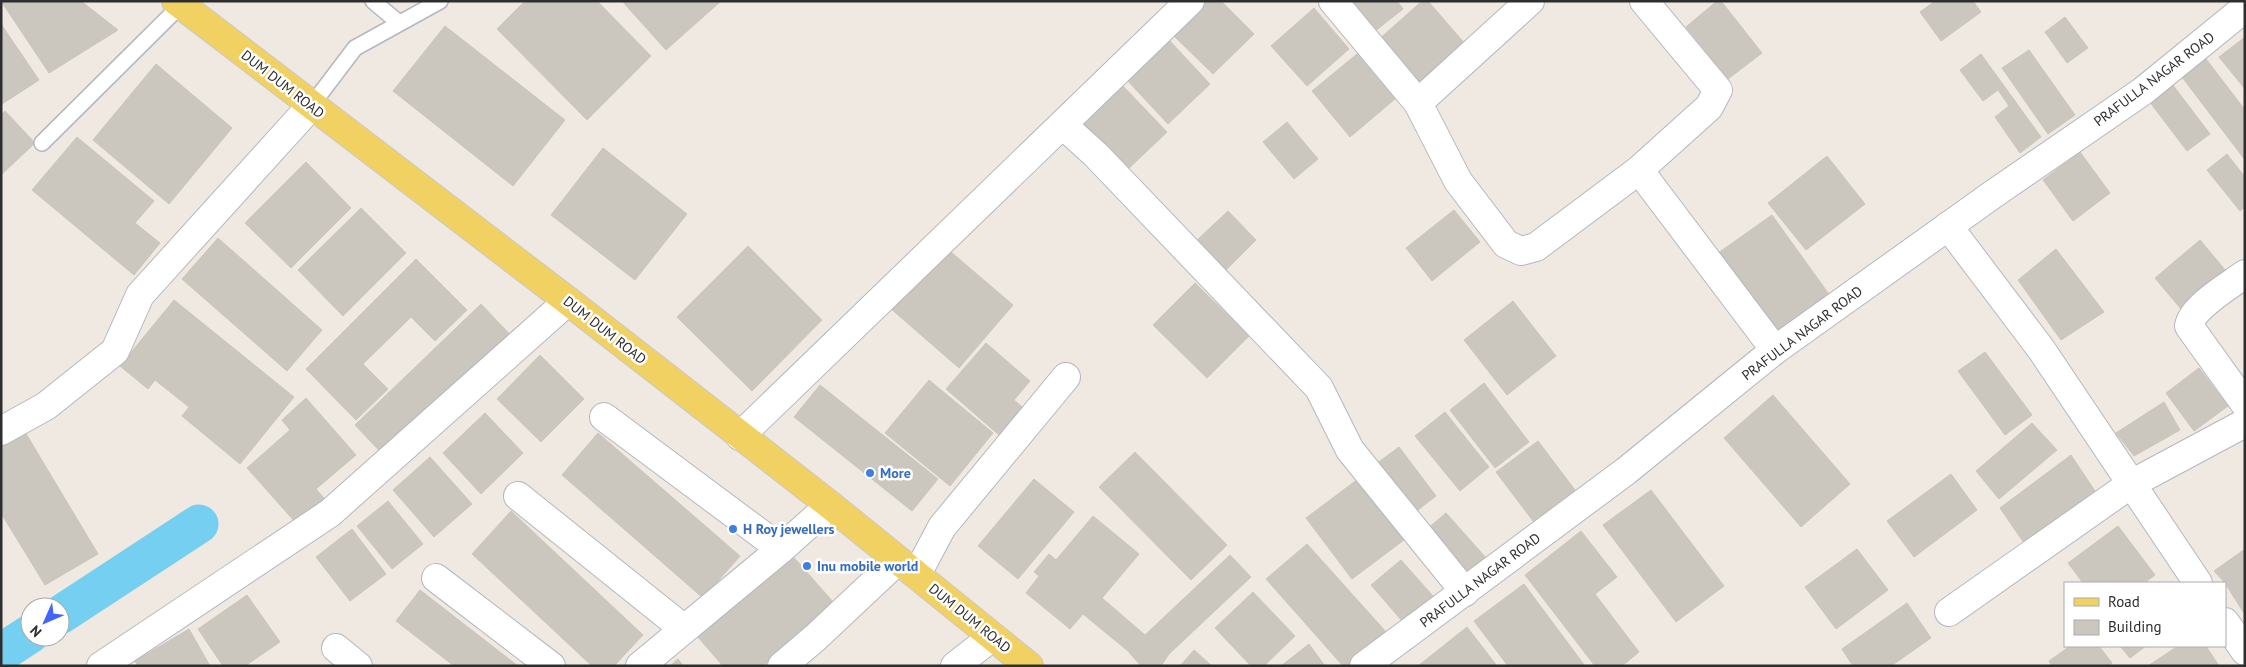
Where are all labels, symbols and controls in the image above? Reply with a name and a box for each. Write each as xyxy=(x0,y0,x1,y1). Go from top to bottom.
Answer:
street label: PRAFULLA NAGAR ROAD xyxy=(2090,28,2218,130)
street label: DUM DUM ROAD xyxy=(238,46,328,122)
street label: PRAFULLA NAGAR ROAD xyxy=(1738,282,1866,384)
street label: DUM DUM ROAD xyxy=(560,292,650,368)
place label: More xyxy=(880,464,911,482)
marker: More xyxy=(864,467,876,479)
place label: H Roy jewellers xyxy=(743,520,835,538)
marker: H Roy jewellers xyxy=(727,523,739,535)
street label: PRAFULLA NAGAR ROAD xyxy=(1416,529,1544,631)
place label: Inu mobile world xyxy=(817,557,918,575)
marker: Inu mobile world xyxy=(801,560,813,572)
street label: DUM DUM ROAD xyxy=(925,579,1015,657)
legend xyxy=(2064,582,2226,647)
text: Road xyxy=(2108,592,2140,611)
north arrow xyxy=(20,597,70,647)
text: Building xyxy=(2108,617,2162,636)
text: N xyxy=(26,622,45,641)

